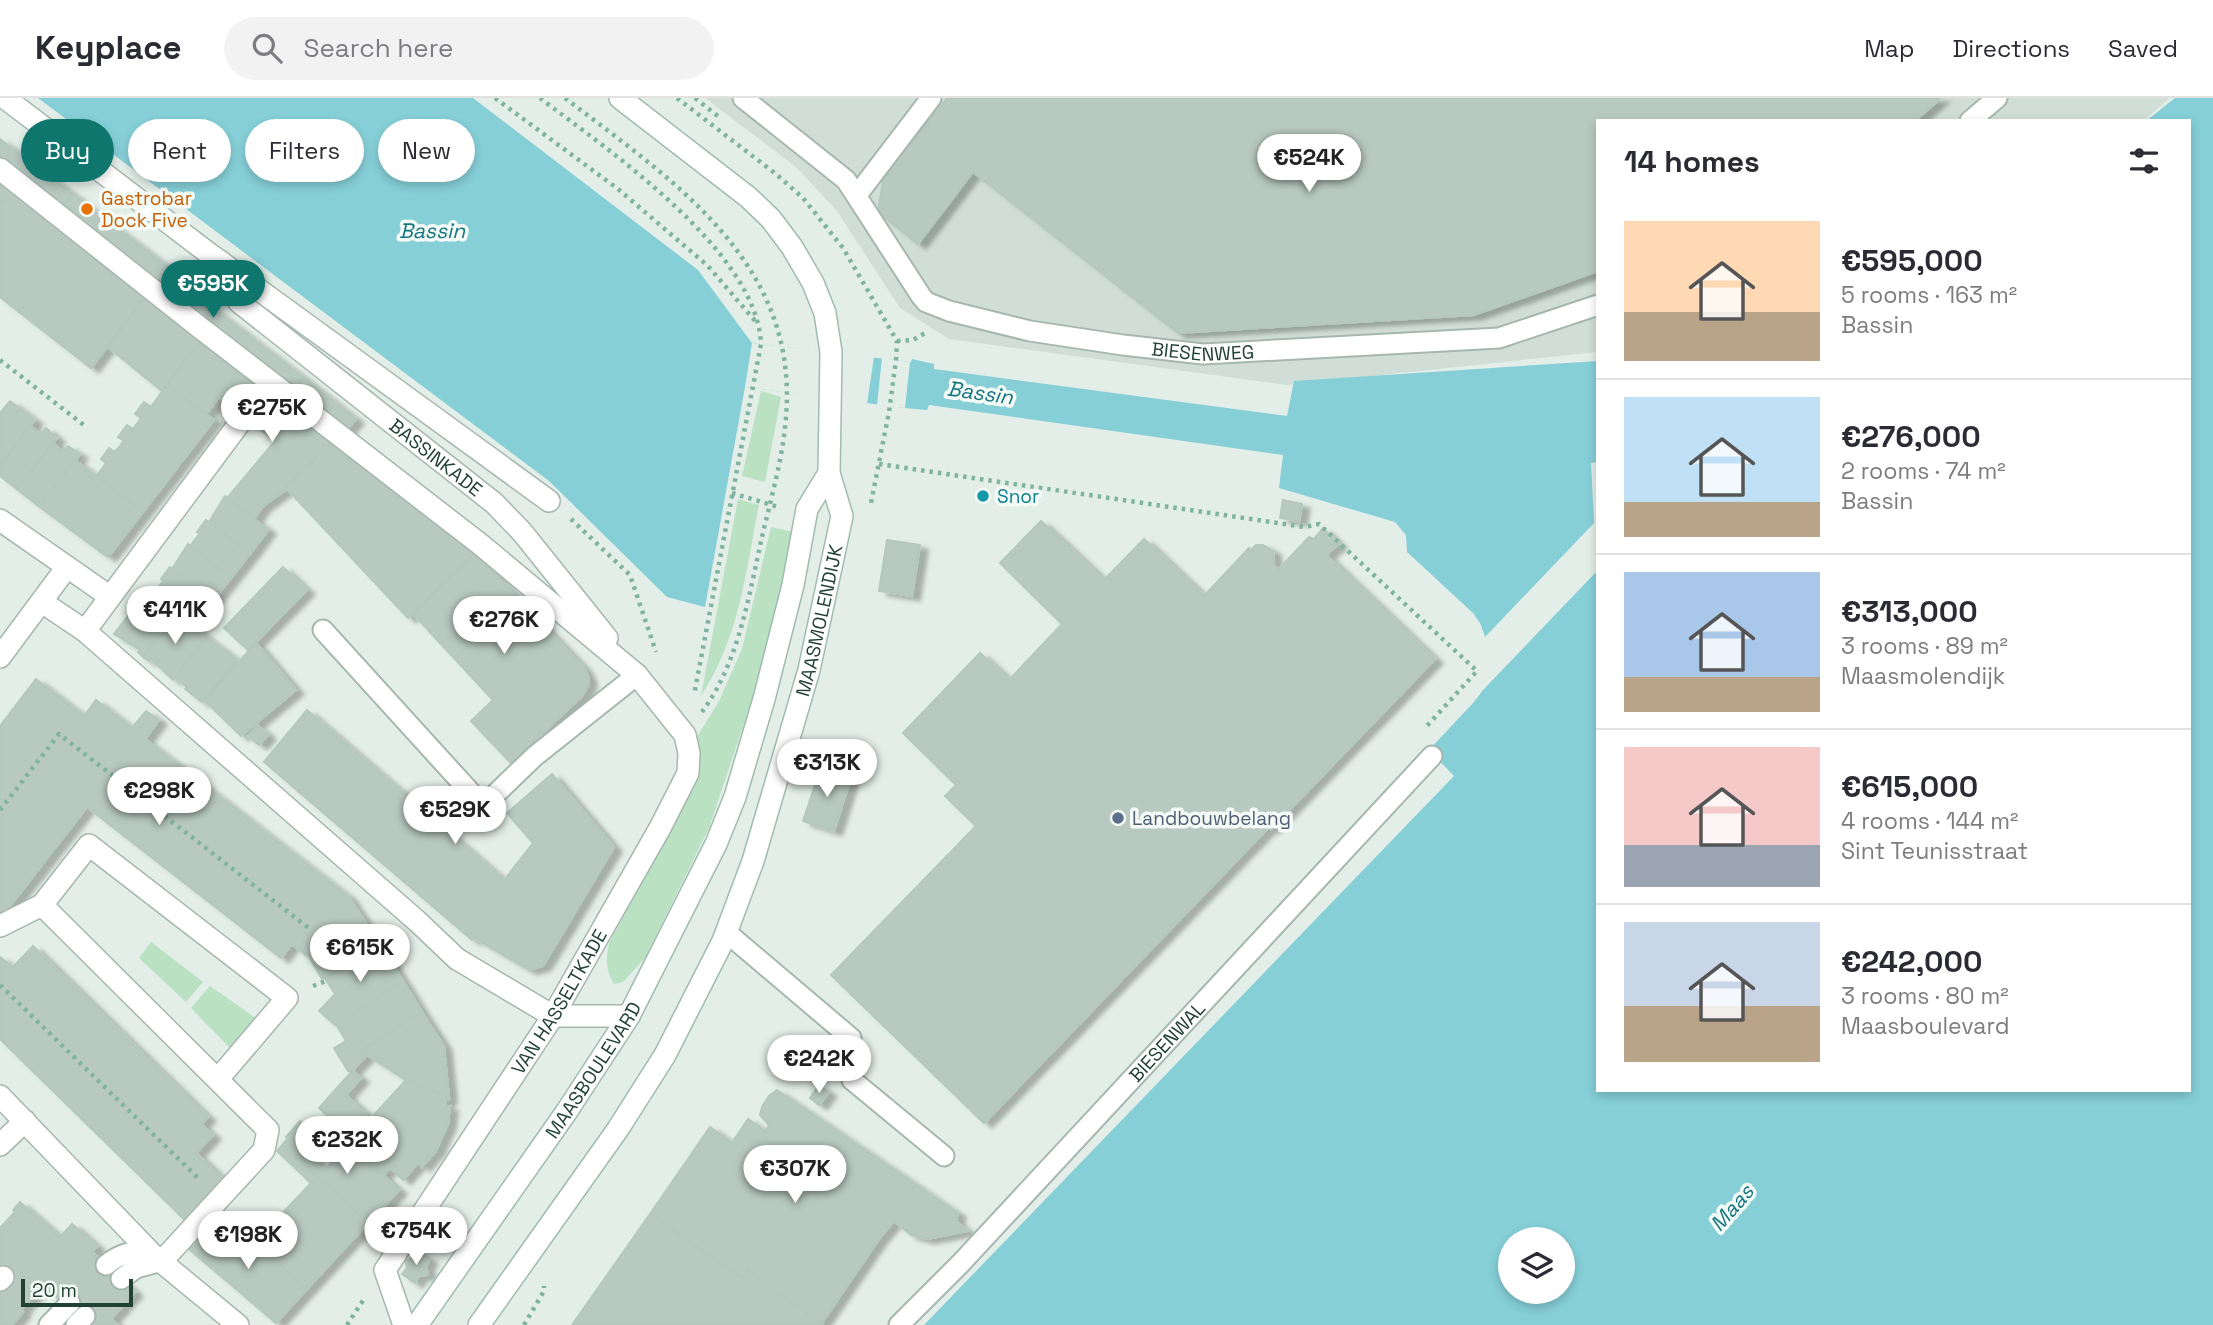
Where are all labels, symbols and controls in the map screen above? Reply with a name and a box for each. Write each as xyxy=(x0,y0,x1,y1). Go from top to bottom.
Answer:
search box xyxy=(224,17,714,80)
text: Keyplace xyxy=(35,27,182,69)
icon: search xyxy=(248,29,286,67)
text: Search here xyxy=(304,31,453,65)
text: Map xyxy=(1864,33,1914,64)
text: Directions xyxy=(1952,33,2070,64)
text: Saved xyxy=(2108,33,2178,64)
chip: Buy xyxy=(21,119,114,182)
chip: Rent xyxy=(128,119,231,182)
chip: Filters xyxy=(245,119,364,182)
chip: New xyxy=(378,119,475,182)
pin: €524K xyxy=(1260,134,1358,194)
text: €524K xyxy=(1273,142,1345,172)
text: 14 homes xyxy=(1624,142,1760,181)
icon: filters xyxy=(2125,142,2163,180)
place label: Gastrobar Dock Five xyxy=(101,186,192,233)
marker: Gastrobar Dock Five xyxy=(79,201,95,217)
water label: Bassin xyxy=(399,217,466,244)
text: €595,000 xyxy=(1841,241,1983,280)
icon: home xyxy=(1680,249,1764,333)
pin: €595K xyxy=(164,260,262,320)
text: €595K xyxy=(177,268,249,298)
text: 5 rooms · 163 m² xyxy=(1841,280,2017,310)
text: Bassin xyxy=(1841,310,1913,340)
street label: BIESENWEG xyxy=(1150,336,1255,367)
water label: Bassin xyxy=(945,375,1016,411)
pin: €275K xyxy=(223,384,321,444)
text: €275K xyxy=(237,392,307,422)
street label: BASSINKADE xyxy=(384,413,487,502)
text: €276,000 xyxy=(1841,417,1981,456)
icon: home xyxy=(1680,425,1764,509)
text: 2 rooms · 74 m² xyxy=(1841,456,2006,486)
place label: Snor xyxy=(997,484,1039,509)
text: Bassin xyxy=(1841,486,1913,516)
marker: Snor xyxy=(975,488,991,504)
street label: MAASMOLENDIJK xyxy=(790,542,849,699)
pin: €411K xyxy=(126,587,224,646)
text: €313,000 xyxy=(1841,592,1978,631)
text: €411K xyxy=(143,594,207,624)
pin: €276K xyxy=(455,596,553,656)
icon: home xyxy=(1680,600,1764,684)
text: €276K xyxy=(469,604,539,634)
text: 3 rooms · 89 m² xyxy=(1841,631,2008,661)
text: Maasmolendijk xyxy=(1841,661,2005,691)
pin: €313K xyxy=(778,740,876,799)
text: €313K xyxy=(793,747,861,777)
text: €615,000 xyxy=(1841,767,1978,806)
pin: €298K xyxy=(110,768,208,827)
text: €298K xyxy=(123,775,195,805)
icon: home xyxy=(1680,775,1764,859)
pin: €529K xyxy=(406,786,504,846)
text: €529K xyxy=(419,794,491,824)
place label: Landbouwbelang xyxy=(1132,806,1291,831)
text: 4 rooms · 144 m² xyxy=(1841,806,2018,836)
marker: Landbouwbelang xyxy=(1110,810,1126,826)
text: Sint Teunisstraat xyxy=(1841,836,2028,866)
pin: €615K xyxy=(311,924,409,984)
street label: VAN HASSELTKADE xyxy=(506,925,613,1079)
text: €615K xyxy=(326,932,394,962)
text: €242,000 xyxy=(1841,942,1982,981)
icon: home xyxy=(1680,950,1764,1034)
text: 3 rooms · 80 m² xyxy=(1841,981,2009,1011)
street label: BIESENWAL xyxy=(1123,996,1211,1087)
street label: MAASBOULEVARD xyxy=(540,998,647,1143)
text: Maasboulevard xyxy=(1841,1011,2010,1041)
pin: €242K xyxy=(770,1035,868,1095)
text: €242K xyxy=(783,1043,855,1073)
pin: €232K xyxy=(298,1116,396,1176)
text: €232K xyxy=(311,1124,383,1154)
pin: €307K xyxy=(746,1146,844,1205)
text: €307K xyxy=(759,1153,831,1183)
water label: Maas xyxy=(1704,1178,1760,1237)
pin: €754K xyxy=(367,1208,465,1267)
pin: €198K xyxy=(199,1212,297,1271)
text: €754K xyxy=(380,1215,452,1245)
text: €198K xyxy=(214,1219,282,1249)
map controls xyxy=(1498,1227,1575,1304)
button: layers xyxy=(1498,1227,1575,1304)
scale bar xyxy=(21,1276,133,1308)
text: 20 m xyxy=(32,1278,77,1303)

